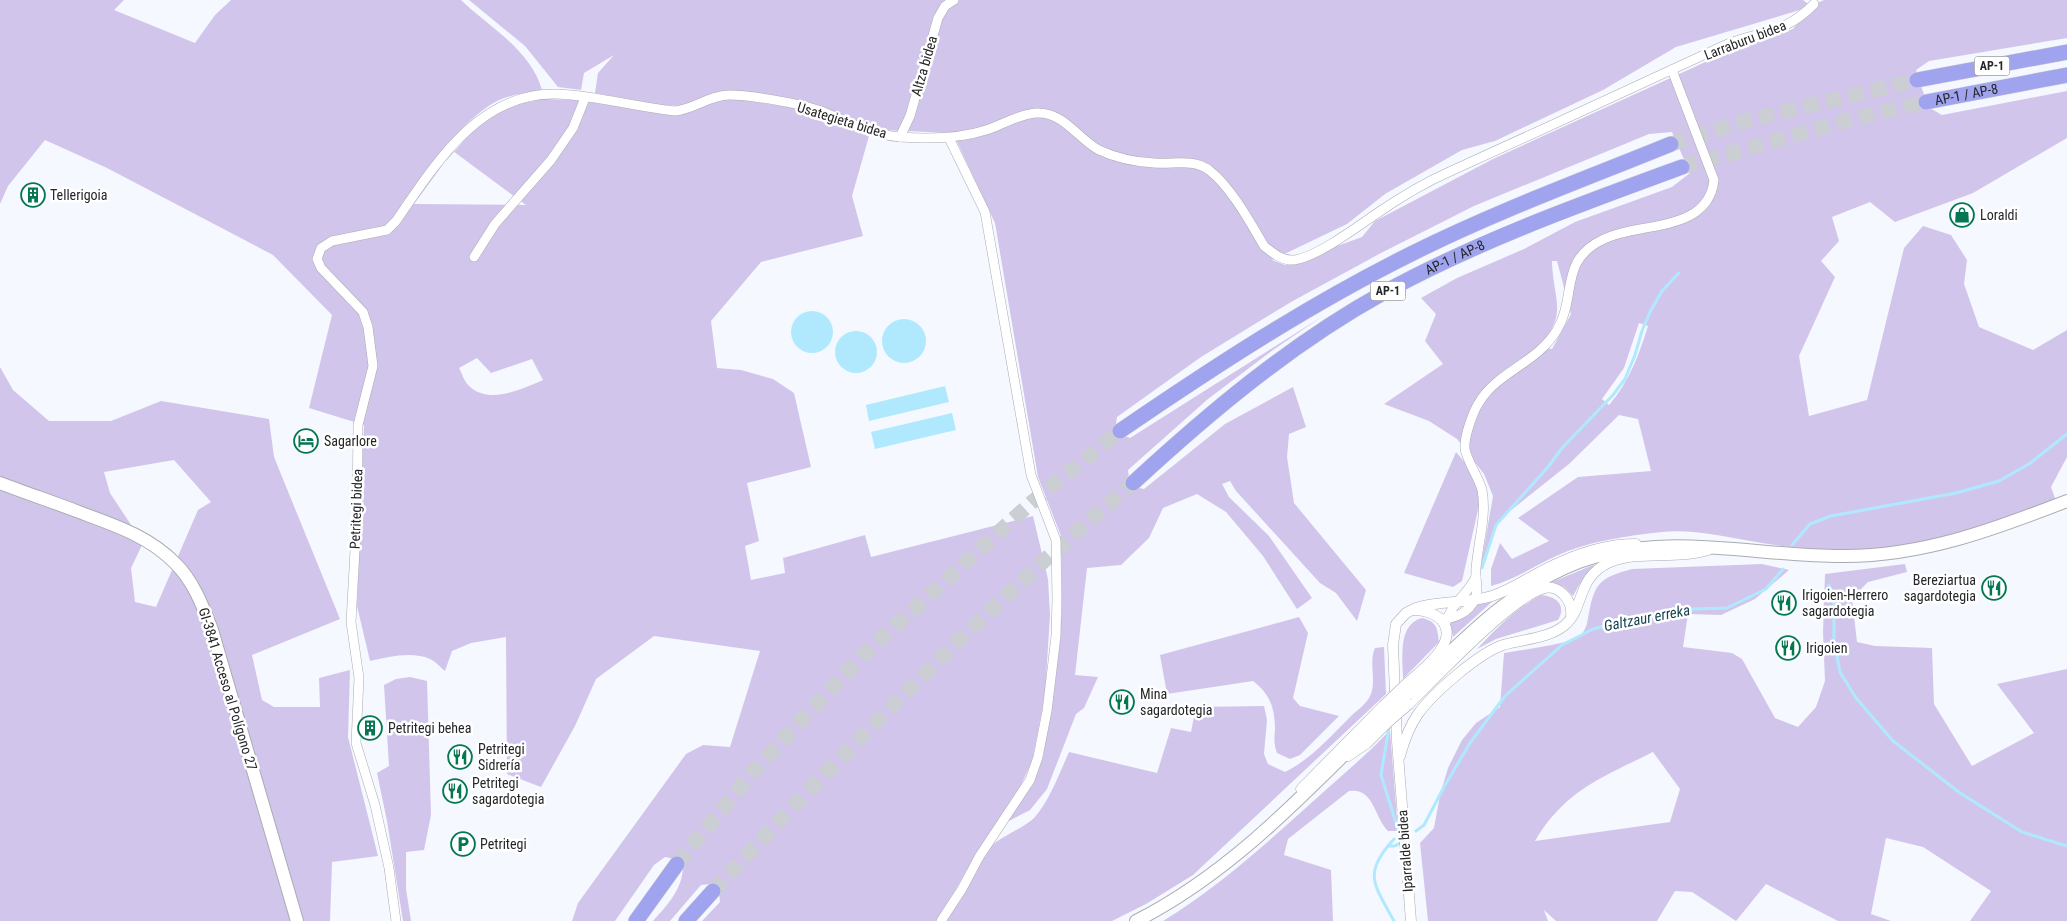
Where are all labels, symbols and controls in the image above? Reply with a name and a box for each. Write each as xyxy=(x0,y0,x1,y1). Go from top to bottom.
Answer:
street label: Larraburu bidea xyxy=(1702,17,1788,63)
street label: Altza bidea xyxy=(908,34,940,98)
road number: AP-1 xyxy=(1974,56,2010,76)
street label: AP-1 / AP-8 xyxy=(1933,80,1999,108)
street label: Usategieta bidea xyxy=(795,99,889,141)
building icon: Tellerigoia xyxy=(20,182,46,208)
place label: Tellerigoia xyxy=(50,187,108,203)
shop icon: Loraldi xyxy=(1949,202,1975,228)
place label: Loraldi xyxy=(1980,207,2018,223)
street label: AP-1 / AP-8 xyxy=(1422,236,1487,278)
road number: AP-1 xyxy=(1370,282,1406,300)
hotel icon: Sagarlore xyxy=(293,428,319,454)
place label: Sagarlore xyxy=(324,433,377,449)
street label: Petritegi bidea xyxy=(347,469,365,549)
place label: Bereziartua sagardotegia xyxy=(1904,572,1976,604)
restaurant icon: Bereziartua sagardotegia xyxy=(1981,575,2007,601)
place label: Irigoien-Herrero sagardotegia xyxy=(1802,587,1888,619)
restaurant icon: Irigoien-Herrero sagardotegia xyxy=(1771,590,1797,616)
water label: Galtzaur erreka xyxy=(1602,601,1692,635)
street label: GI-3841 Acceso al Polígono 27 xyxy=(196,606,260,772)
restaurant icon: Irigoien xyxy=(1775,635,1801,661)
place label: Irigoien xyxy=(1806,640,1847,656)
place label: Mina sagardotegia xyxy=(1140,686,1212,718)
restaurant icon: Mina sagardotegia xyxy=(1109,689,1135,715)
building icon: Petritegi behea xyxy=(357,715,383,741)
place label: Petritegi behea xyxy=(388,720,471,736)
place label: Petritegi Sidrería xyxy=(478,741,525,773)
restaurant icon: Petritegi Sidrería xyxy=(447,744,473,770)
place label: Petritegi sagardotegia xyxy=(472,775,544,807)
restaurant icon: Petritegi sagardotegia xyxy=(442,778,468,804)
street label: Iparralde bidea xyxy=(1394,809,1416,893)
parking icon: Petritegi xyxy=(450,831,476,857)
place label: Petritegi xyxy=(480,836,527,852)

